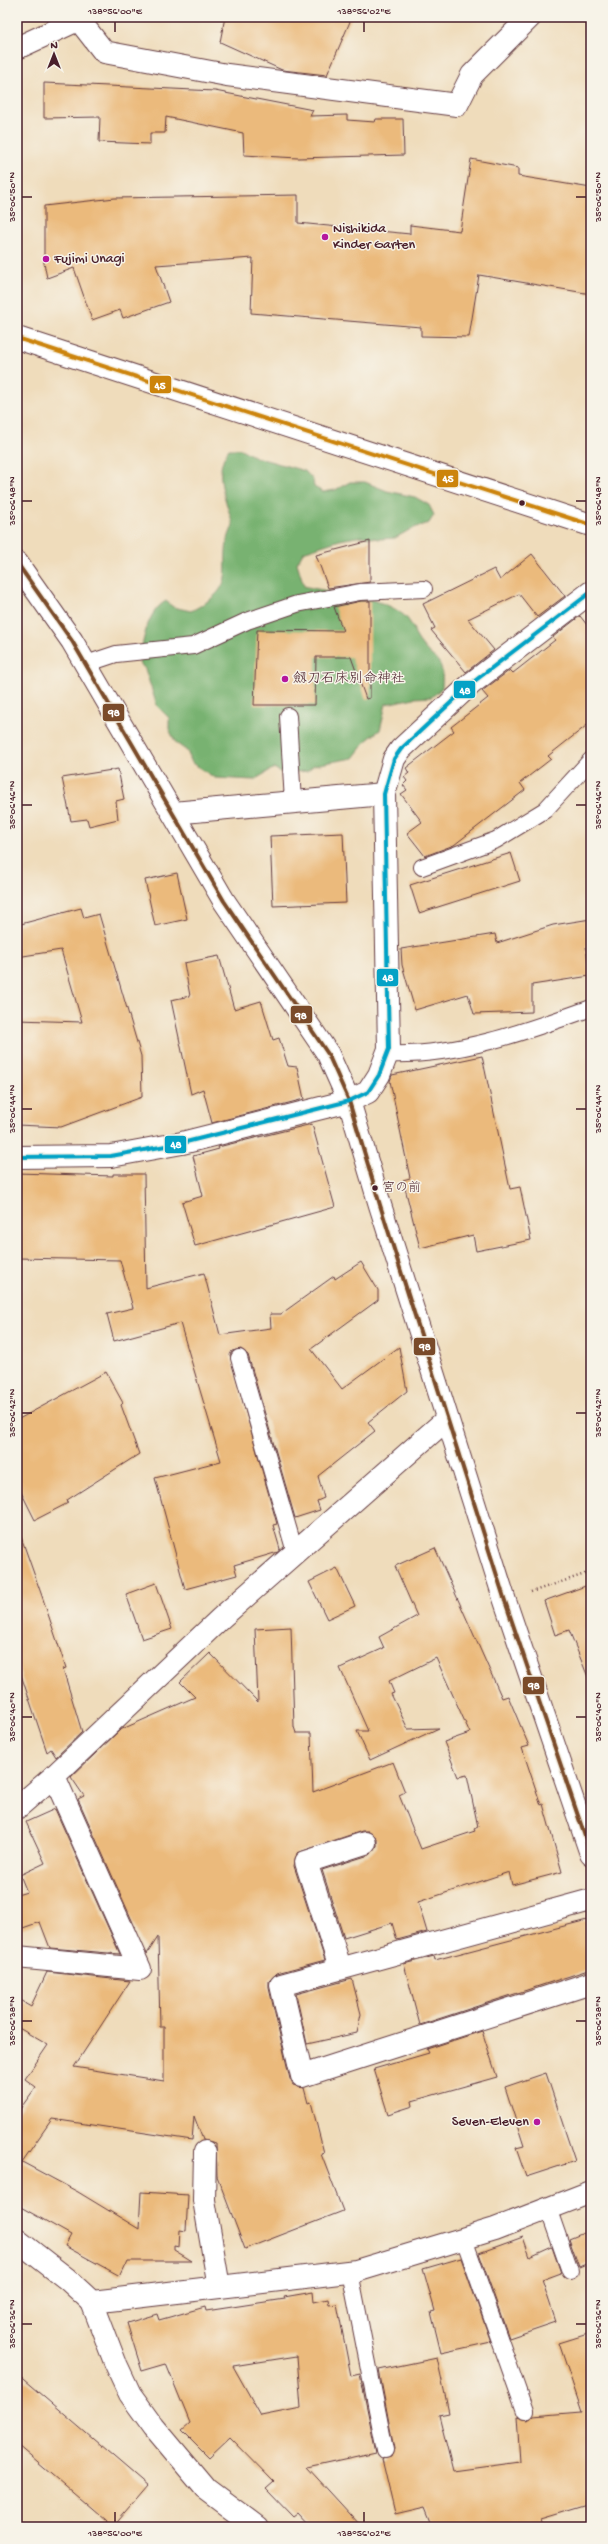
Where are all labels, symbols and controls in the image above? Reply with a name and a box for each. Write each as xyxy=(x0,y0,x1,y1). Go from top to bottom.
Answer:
text: 138°56'00"E xyxy=(87,6,143,18)
text: 138°56'02"E xyxy=(336,6,391,18)
north arrow xyxy=(34,34,74,74)
text: N xyxy=(50,40,58,52)
text: 35°06'50"N xyxy=(7,172,19,223)
text: 35°06'50"N xyxy=(593,172,605,223)
place label: Nishikida Kinder Garten xyxy=(333,221,416,254)
marker: Nishikida Kinder Garten xyxy=(320,232,330,242)
place label: Fujimi Unagi xyxy=(53,251,125,268)
marker: Fujimi Unagi xyxy=(41,254,51,264)
line badge: 45 xyxy=(149,375,172,394)
text: 45 xyxy=(154,381,166,393)
line badge: 45 xyxy=(436,469,459,488)
text: 45 xyxy=(442,474,454,486)
text: 35°06'48"N xyxy=(7,476,19,527)
text: 35°06'48"N xyxy=(593,476,605,527)
unlabelled marker xyxy=(517,498,527,508)
place label: 劔刀石床別命神社 xyxy=(293,671,405,688)
marker: 劔刀石床別命神社 xyxy=(280,674,290,684)
line badge: 48 xyxy=(453,680,476,699)
text: 48 xyxy=(458,686,471,698)
line badge: 98 xyxy=(102,703,125,722)
text: 98 xyxy=(107,708,120,720)
text: 35°06'46"N xyxy=(7,780,19,830)
text: 35°06'46"N xyxy=(593,780,605,830)
line badge: 48 xyxy=(376,968,399,987)
text: 48 xyxy=(381,973,394,985)
line badge: 98 xyxy=(290,1005,313,1024)
text: 98 xyxy=(294,1011,307,1023)
text: 35°06'44"N xyxy=(7,1084,19,1134)
text: 35°06'44"N xyxy=(593,1084,605,1134)
line badge: 48 xyxy=(164,1135,187,1154)
text: 48 xyxy=(169,1140,182,1152)
place label: 宮の前 xyxy=(382,1180,421,1196)
marker: 宮の前 xyxy=(370,1183,380,1193)
line badge: 98 xyxy=(413,1337,436,1356)
text: 98 xyxy=(418,1342,431,1354)
text: 35°06'42"N xyxy=(7,1388,19,1438)
text: 35°06'42"N xyxy=(593,1388,605,1438)
line badge: 98 xyxy=(522,1676,545,1695)
text: 98 xyxy=(527,1681,540,1693)
text: 35°06'40"N xyxy=(7,1692,19,1743)
text: 35°06'40"N xyxy=(593,1692,605,1743)
text: 35°06'38"N xyxy=(7,1996,19,2047)
text: 35°06'38"N xyxy=(593,1996,605,2047)
place label: Seven-Eleven xyxy=(452,2114,529,2131)
marker: Seven-Eleven xyxy=(532,2117,542,2127)
text: 35°06'36"N xyxy=(7,2299,19,2350)
text: 35°06'36"N xyxy=(593,2299,605,2350)
text: 138°56'00"E xyxy=(87,2528,143,2540)
text: 138°56'02"E xyxy=(336,2528,391,2540)

